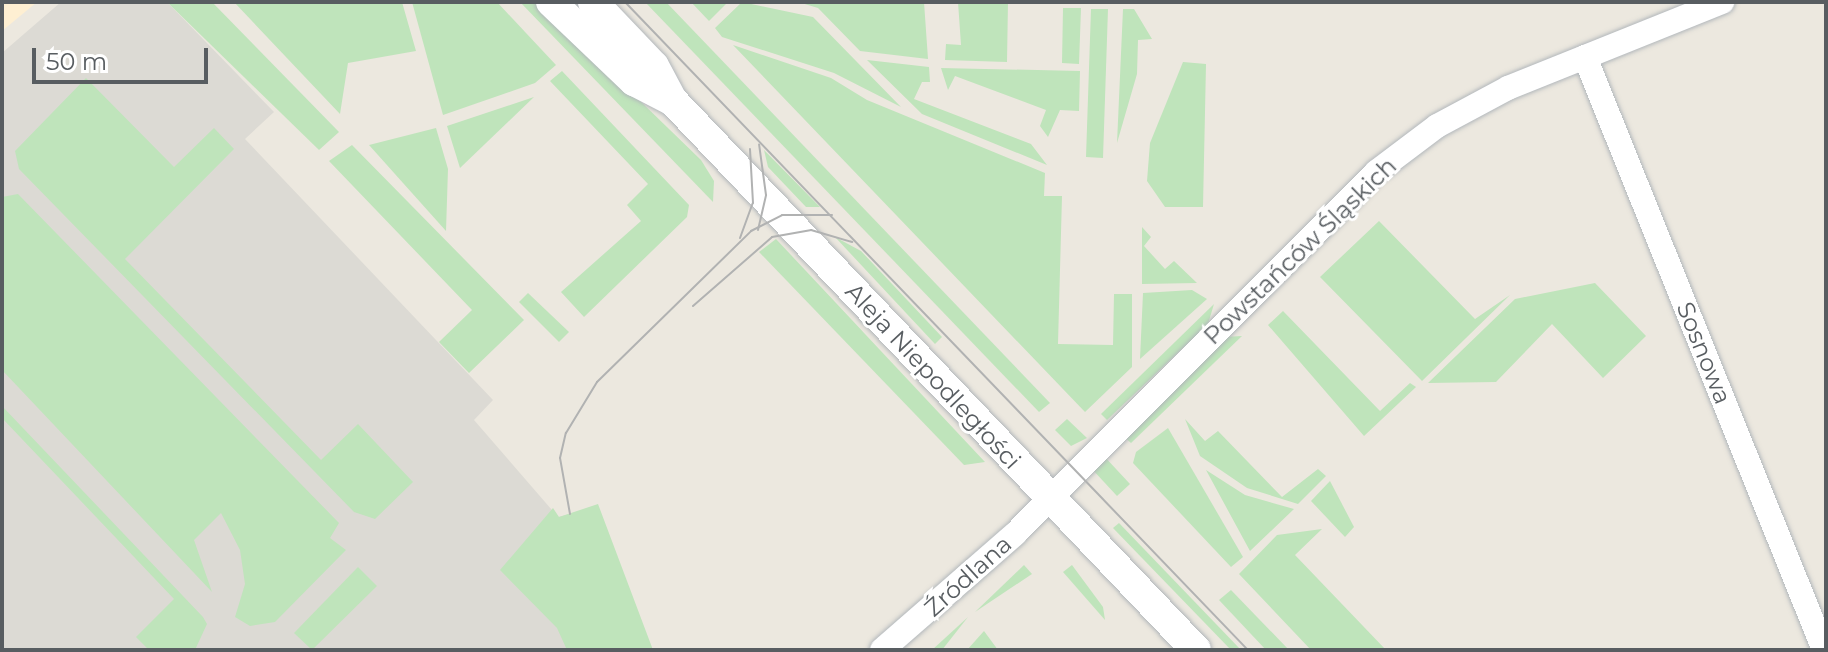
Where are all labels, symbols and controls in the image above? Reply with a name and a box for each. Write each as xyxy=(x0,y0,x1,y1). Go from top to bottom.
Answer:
scale bar xyxy=(36,32,212,82)
text: 50 m xyxy=(46,47,107,76)
street label: Powstańców Śląskich xyxy=(1198,151,1402,351)
street label: Aleja Niepodległości xyxy=(839,277,1027,475)
street label: Sosnowa xyxy=(1671,298,1737,408)
street label: Źródlana xyxy=(919,529,1017,623)

